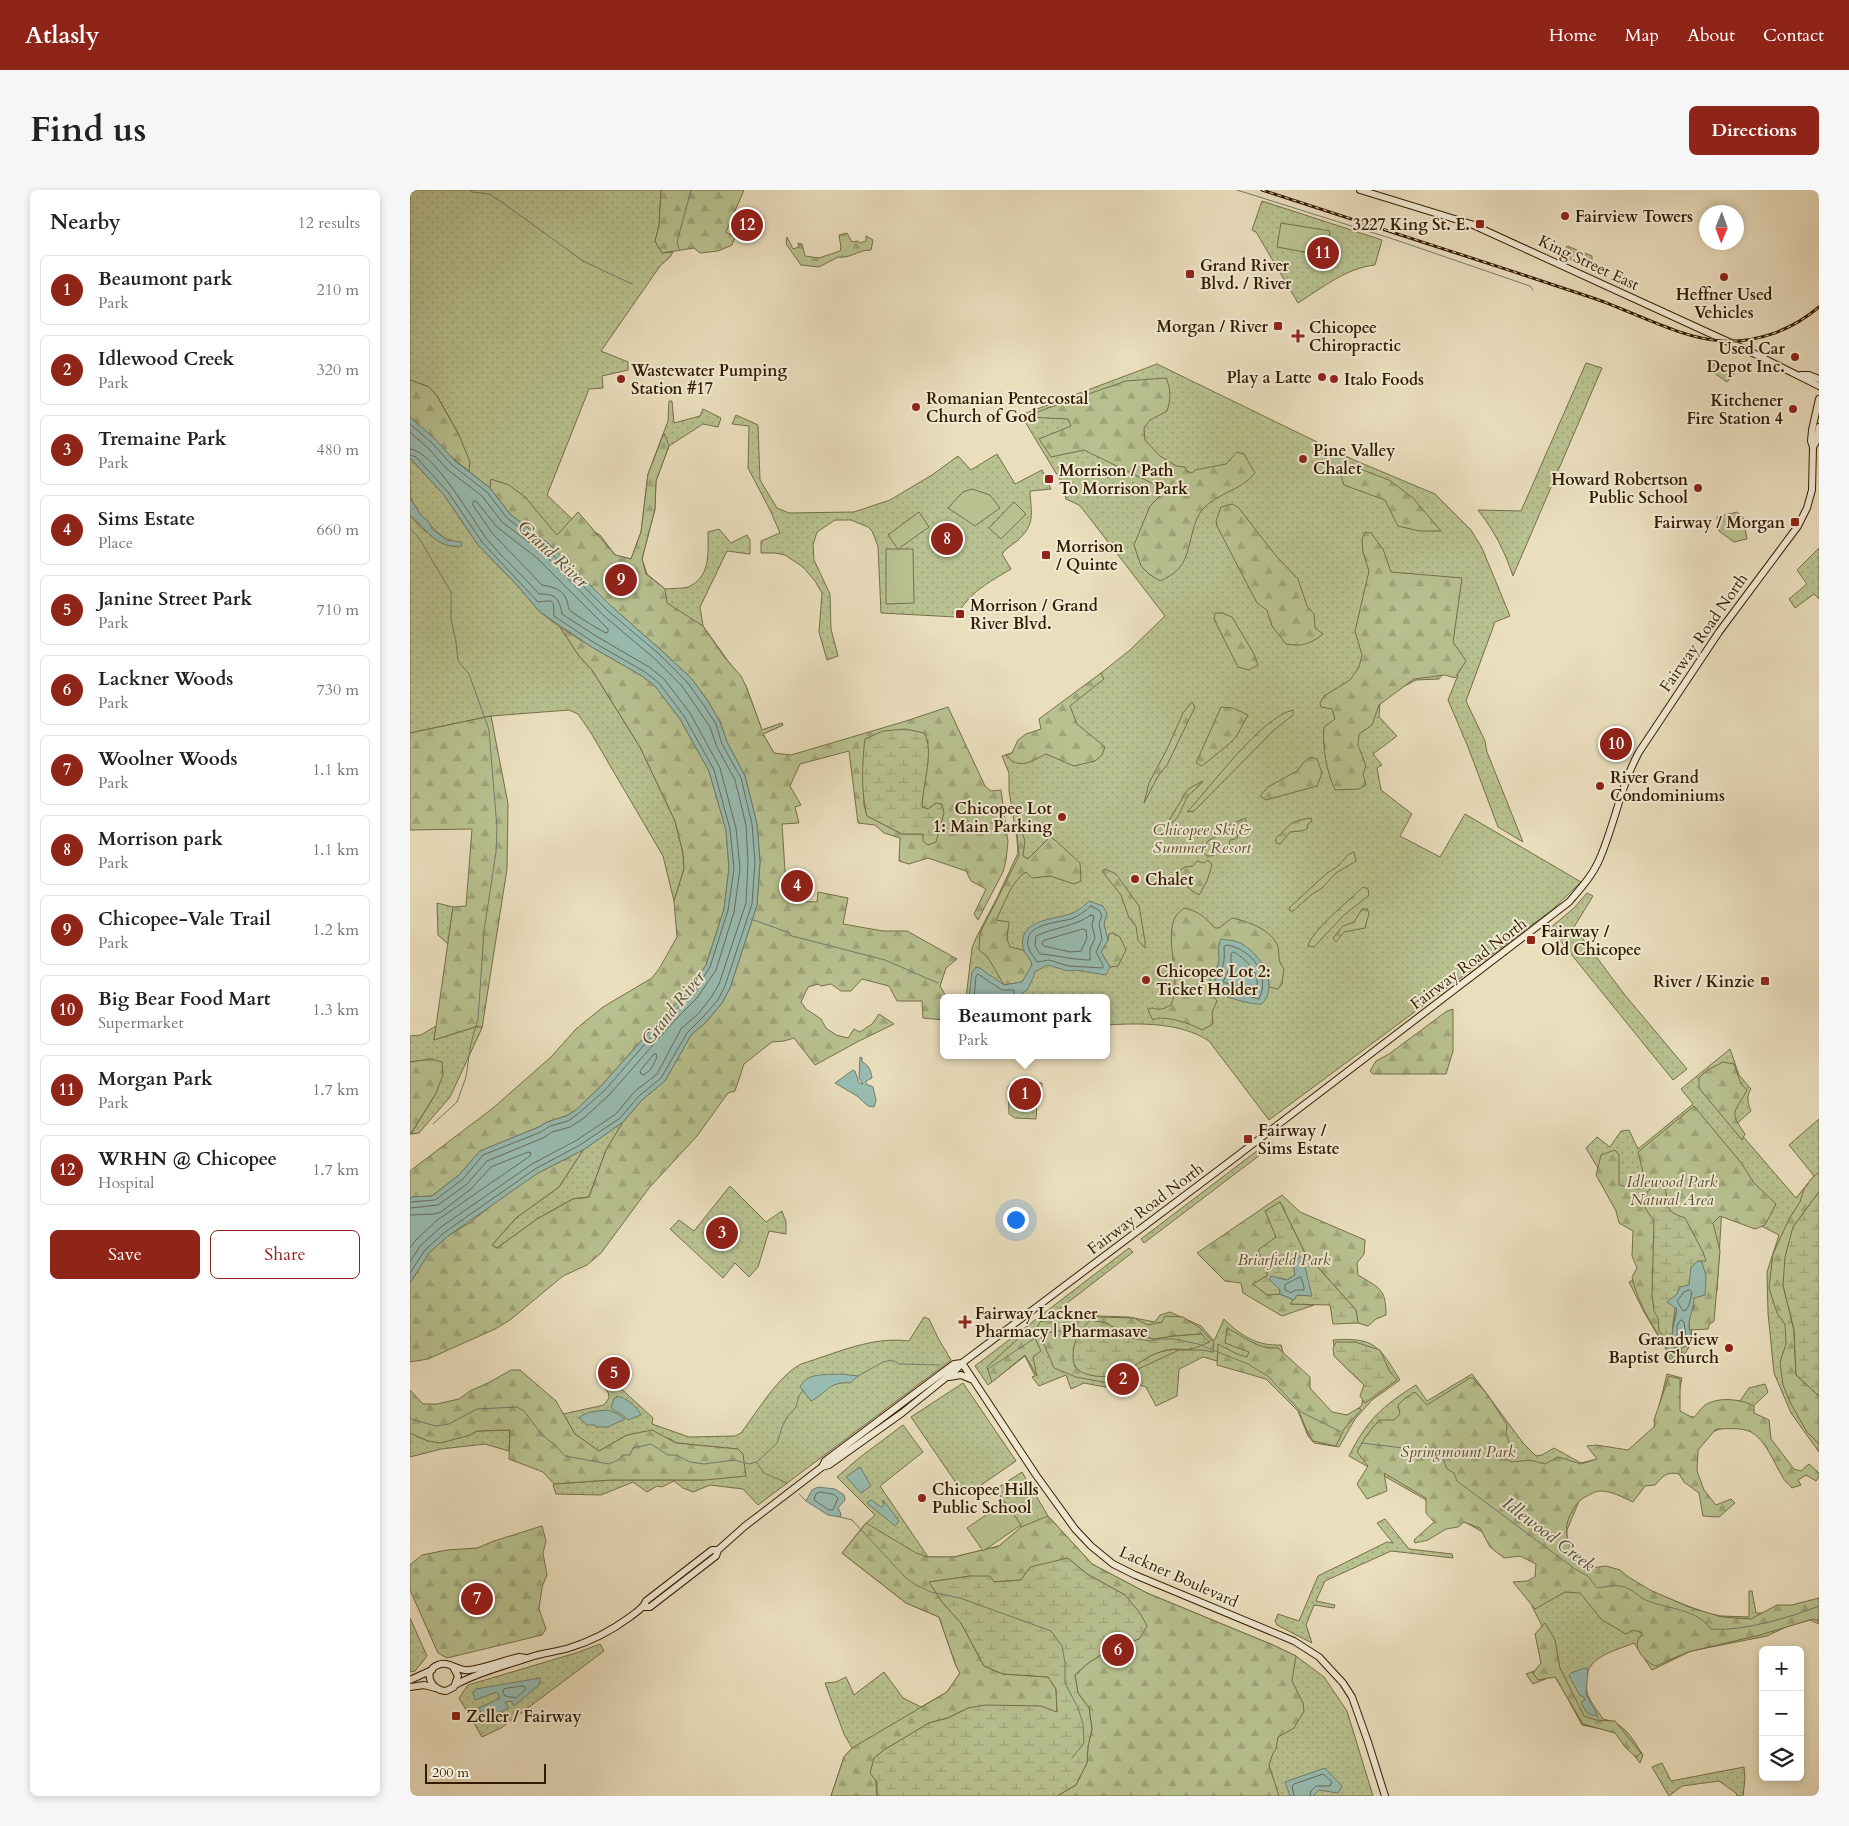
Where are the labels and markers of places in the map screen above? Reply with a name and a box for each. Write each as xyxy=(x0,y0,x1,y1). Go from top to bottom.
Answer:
pin: 12 xyxy=(731,206,763,244)
place label: Fairview Towers xyxy=(1575,206,1693,228)
marker: Fairview Towers xyxy=(1559,210,1571,222)
place label: 3227 King St. E. xyxy=(1353,214,1470,236)
marker: 3227 King St. E. xyxy=(1474,218,1486,230)
pin: 11 xyxy=(1307,234,1339,272)
place label: Grand River Blvd. / River xyxy=(1200,255,1292,295)
marker: Grand River Blvd. / River xyxy=(1184,268,1196,280)
marker: Heffner Used Vehicles xyxy=(1718,271,1730,283)
place label: Heffner Used Vehicles xyxy=(1676,284,1772,324)
place label: Morgan / River xyxy=(1157,316,1269,338)
place label: Chicopee Chiropractic xyxy=(1309,317,1402,357)
marker: Morgan / River xyxy=(1272,320,1284,332)
marker: Chicopee Chiropractic xyxy=(1291,329,1305,343)
place label: Used Car Depot Inc. xyxy=(1706,338,1786,378)
marker: Used Car Depot Inc. xyxy=(1789,351,1801,363)
place label: Wastewater Pumping Station #17 xyxy=(630,360,788,400)
place label: Play a Latte xyxy=(1226,367,1312,389)
place label: Italo Foods xyxy=(1344,369,1424,391)
marker: Play a Latte xyxy=(1316,371,1328,383)
marker: Wastewater Pumping Station #17 xyxy=(615,373,627,385)
marker: Italo Foods xyxy=(1328,373,1340,385)
place label: Romanian Pentecostal Church of God xyxy=(926,388,1089,428)
place label: Kitchener Fire Station 4 xyxy=(1686,390,1784,430)
marker: Romanian Pentecostal Church of God xyxy=(910,401,922,413)
marker: Kitchener Fire Station 4 xyxy=(1787,403,1799,415)
place label: Pine Valley Chalet xyxy=(1313,440,1395,480)
marker: Pine Valley Chalet xyxy=(1297,453,1309,465)
place label: Morrison / Path To Morrison Park xyxy=(1059,460,1188,500)
place label: Howard Robertson Public School xyxy=(1551,469,1689,509)
marker: Morrison / Path To Morrison Park xyxy=(1043,473,1055,485)
marker: Howard Robertson Public School xyxy=(1692,482,1704,494)
place label: Fairway / Morgan xyxy=(1654,512,1786,534)
marker: Fairway / Morgan xyxy=(1789,516,1801,528)
pin: 8 xyxy=(931,520,963,558)
place label: Morrison / Quinte xyxy=(1056,536,1124,576)
marker: Morrison / Quinte xyxy=(1040,549,1052,561)
pin: 9 xyxy=(605,561,637,599)
place label: Morrison / Grand River Blvd. xyxy=(970,595,1098,635)
marker: Morrison / Grand River Blvd. xyxy=(954,608,966,620)
pin: 10 xyxy=(1600,725,1632,763)
place label: River Grand Condominiums xyxy=(1610,767,1725,807)
marker: River Grand Condominiums xyxy=(1594,780,1606,792)
place label: Chicopee Lot 1: Main Parking xyxy=(933,798,1052,838)
marker: Chicopee Lot 1: Main Parking xyxy=(1056,811,1068,823)
pin: 4 xyxy=(781,867,813,905)
place label: Chalet xyxy=(1145,869,1194,891)
marker: Chalet xyxy=(1129,873,1141,885)
place label: Fairway / Old Chicopee xyxy=(1541,921,1641,961)
marker: Fairway / Old Chicopee xyxy=(1525,934,1537,946)
place label: Chicopee Lot 2: Ticket Holder xyxy=(1156,961,1271,1001)
place label: River / Kinzie xyxy=(1653,971,1755,993)
marker: Chicopee Lot 2: Ticket Holder xyxy=(1140,974,1152,986)
marker: River / Kinzie xyxy=(1759,975,1771,987)
pin: 1 xyxy=(1009,1075,1041,1113)
place label: Fairway / Sims Estate xyxy=(1258,1120,1340,1160)
marker: Fairway / Sims Estate xyxy=(1242,1133,1254,1145)
pin: 3 xyxy=(706,1214,738,1252)
place label: Fairway Lackner Pharmacy | Pharmasave xyxy=(975,1303,1148,1343)
marker: Fairway Lackner Pharmacy | Pharmasave xyxy=(959,1316,971,1328)
place label: Grandview Baptist Church xyxy=(1608,1329,1720,1369)
marker: Grandview Baptist Church xyxy=(1723,1342,1735,1354)
pin: 5 xyxy=(598,1354,630,1392)
pin: 2 xyxy=(1107,1360,1139,1398)
place label: Chicopee Hills Public School xyxy=(932,1479,1039,1519)
marker: Chicopee Hills Public School xyxy=(916,1492,928,1504)
pin: 7 xyxy=(461,1580,493,1618)
pin: 6 xyxy=(1102,1631,1134,1669)
place label: Zeller / Fairway xyxy=(466,1706,582,1728)
marker: Zeller / Fairway xyxy=(450,1710,462,1722)

